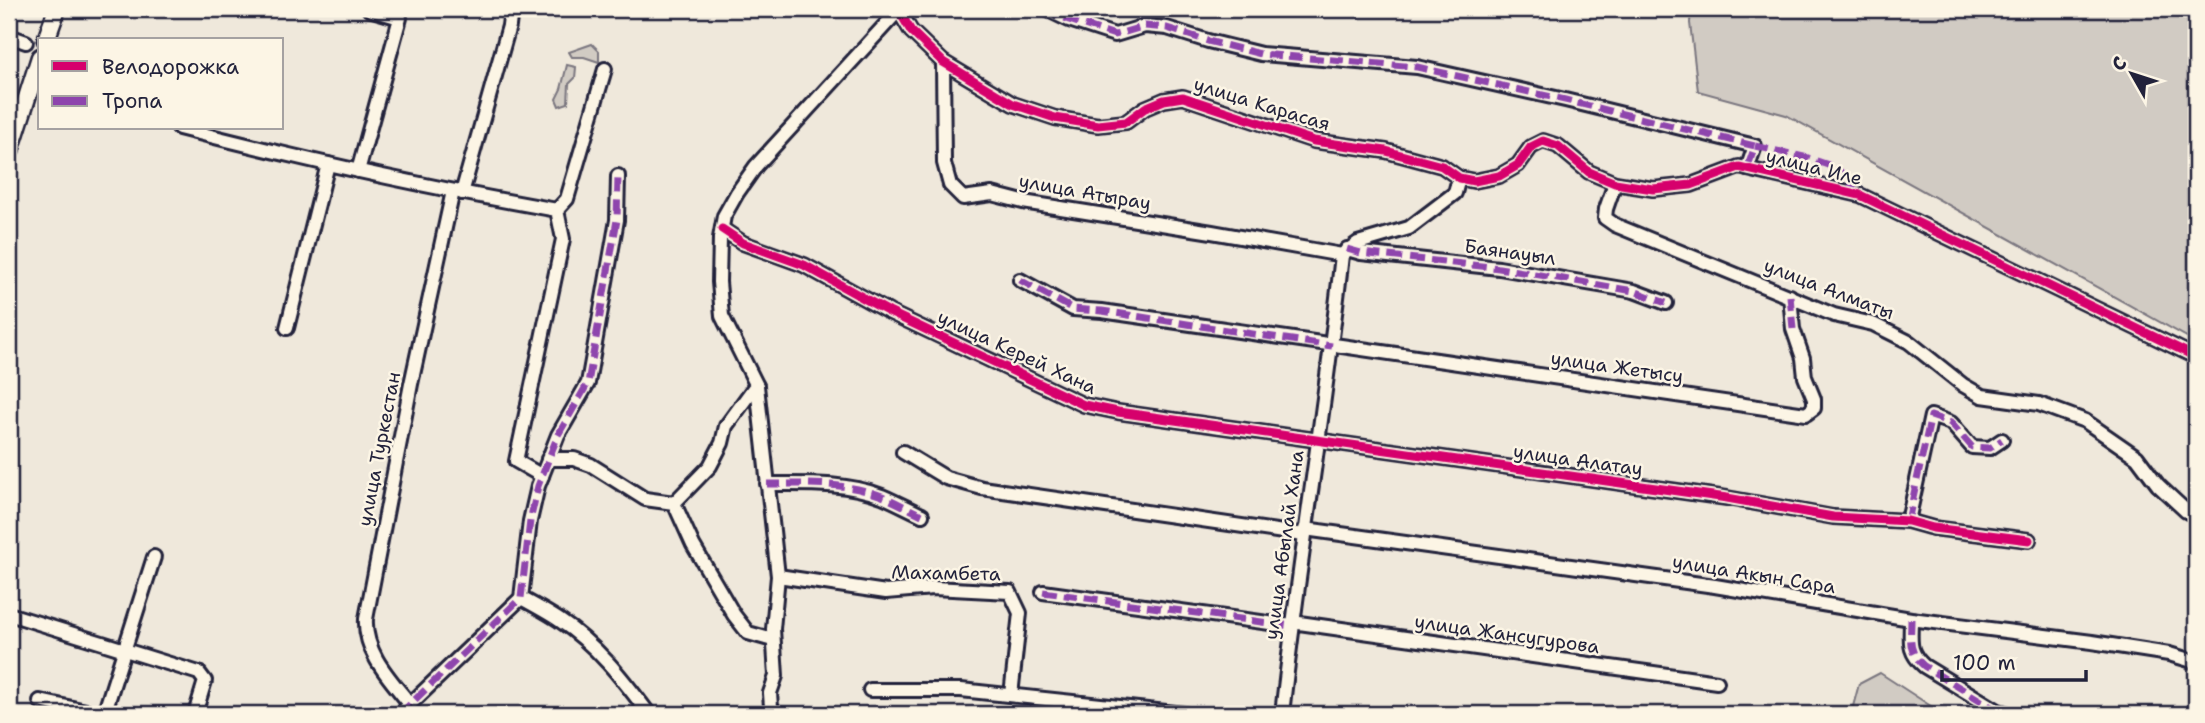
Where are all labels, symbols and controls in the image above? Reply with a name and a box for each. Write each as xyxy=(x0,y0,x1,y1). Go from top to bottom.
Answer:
legend xyxy=(38,38,284,130)
north arrow xyxy=(2096,38,2166,108)
text: С xyxy=(2106,51,2133,76)
text: Велодорожка xyxy=(102,53,239,81)
street label: улица Карасая xyxy=(1191,71,1333,137)
text: Тропа xyxy=(102,87,162,115)
street label: улица Иле xyxy=(1763,143,1865,191)
street label: улица Атырау xyxy=(1017,168,1153,216)
street label: Баянауыл xyxy=(1463,233,1558,271)
street label: улица Алматы xyxy=(1760,253,1898,325)
street label: улица Керей Хана xyxy=(933,304,1101,400)
street label: улица Жетысу xyxy=(1549,345,1685,389)
street label: улица Туркестан xyxy=(352,370,406,528)
street label: улица Алатау xyxy=(1512,439,1644,481)
street label: улица Абылай Хана xyxy=(1258,449,1310,641)
street label: улица Акын Сара xyxy=(1671,549,1838,599)
street label: Махамбета xyxy=(891,560,1001,586)
street label: улица Жансугурова xyxy=(1413,609,1601,659)
scale bar xyxy=(1942,639,2086,683)
text: 100 m xyxy=(1953,649,2016,677)

